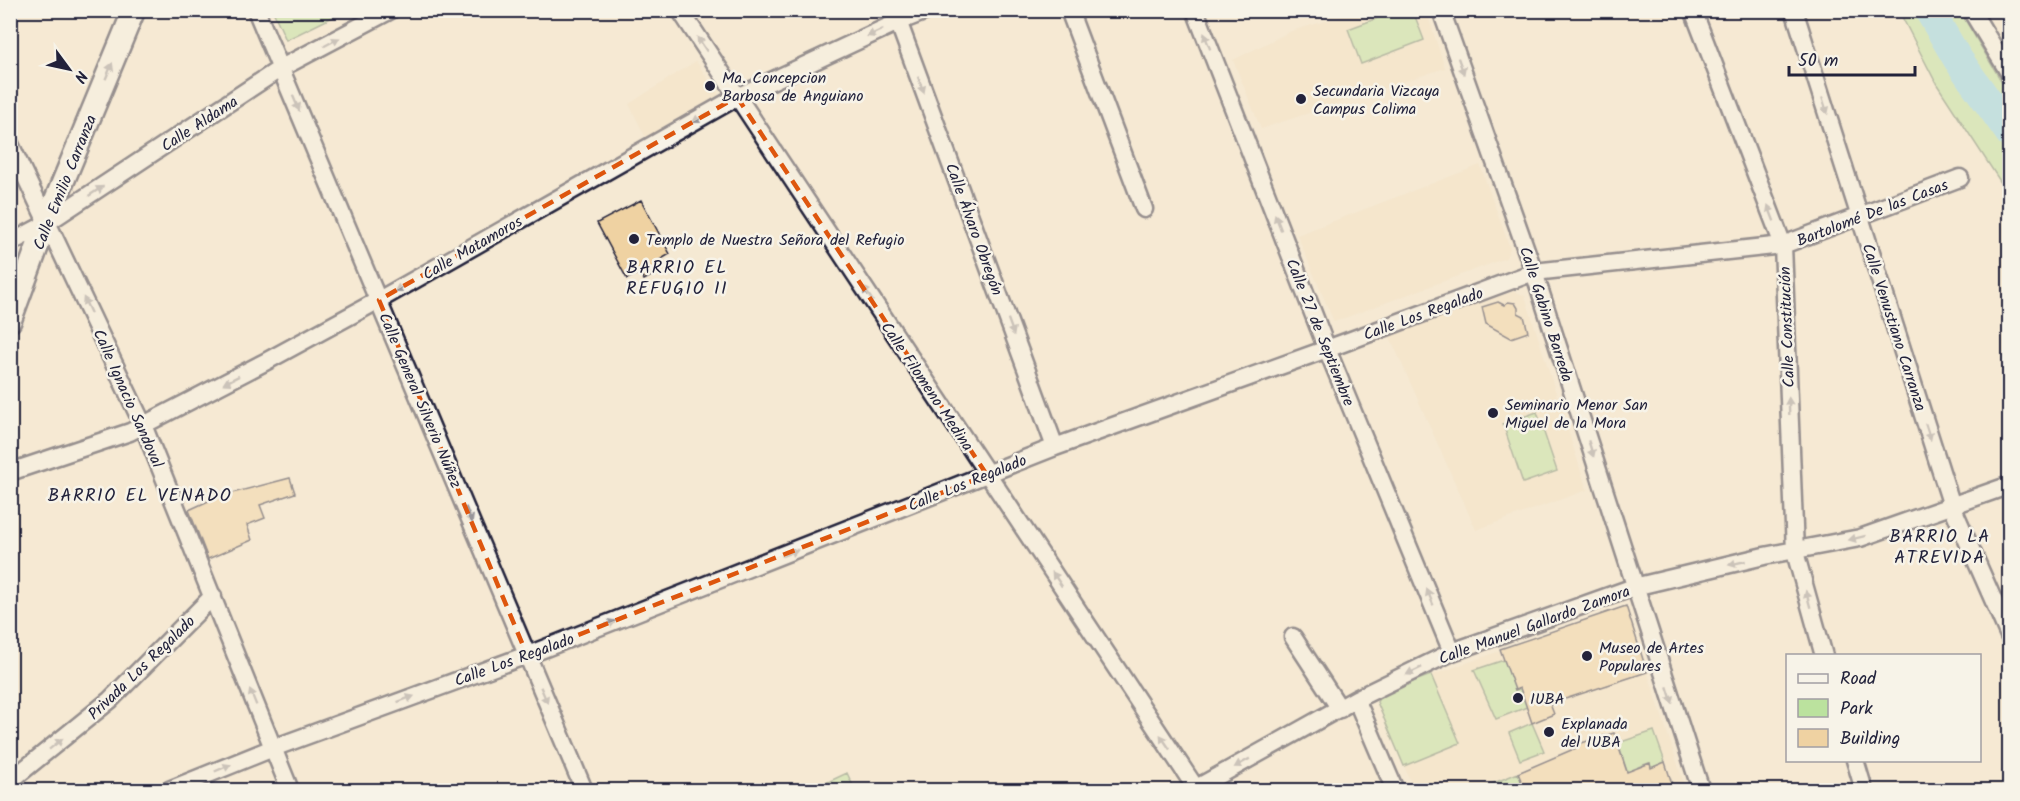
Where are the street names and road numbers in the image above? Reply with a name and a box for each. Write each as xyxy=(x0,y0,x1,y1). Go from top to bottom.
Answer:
street label: Calle Aldama xyxy=(156,90,243,159)
street label: Calle Emilio Carranza xyxy=(27,111,104,254)
street label: Calle Álvaro Obregón xyxy=(938,160,1009,299)
street label: Bartolomé De las Casas xyxy=(1793,173,1952,254)
street label: Calle Matamoros xyxy=(418,209,528,287)
street label: Calle Venustiano Carranza xyxy=(1855,240,1933,415)
street label: Calle Gabino Barreda xyxy=(1512,243,1579,385)
street label: Calle 27 de Septiembre xyxy=(1279,255,1361,410)
street label: Calle Constitución xyxy=(1773,266,1802,388)
street label: Calle Los Regalado xyxy=(1360,281,1487,348)
street label: Calle General Silverio Núñez xyxy=(371,309,468,492)
street label: Calle Filomeno Medina xyxy=(874,317,980,457)
street label: Calle Ignacio Sandoval xyxy=(86,325,170,472)
street label: Calle Los Regalado xyxy=(904,448,1031,519)
street label: Calle Manuel Gallardo Zamora xyxy=(1435,579,1634,672)
street label: Privada Los Regalado xyxy=(82,610,202,726)
street label: Calle Los Regalado xyxy=(451,627,578,694)

